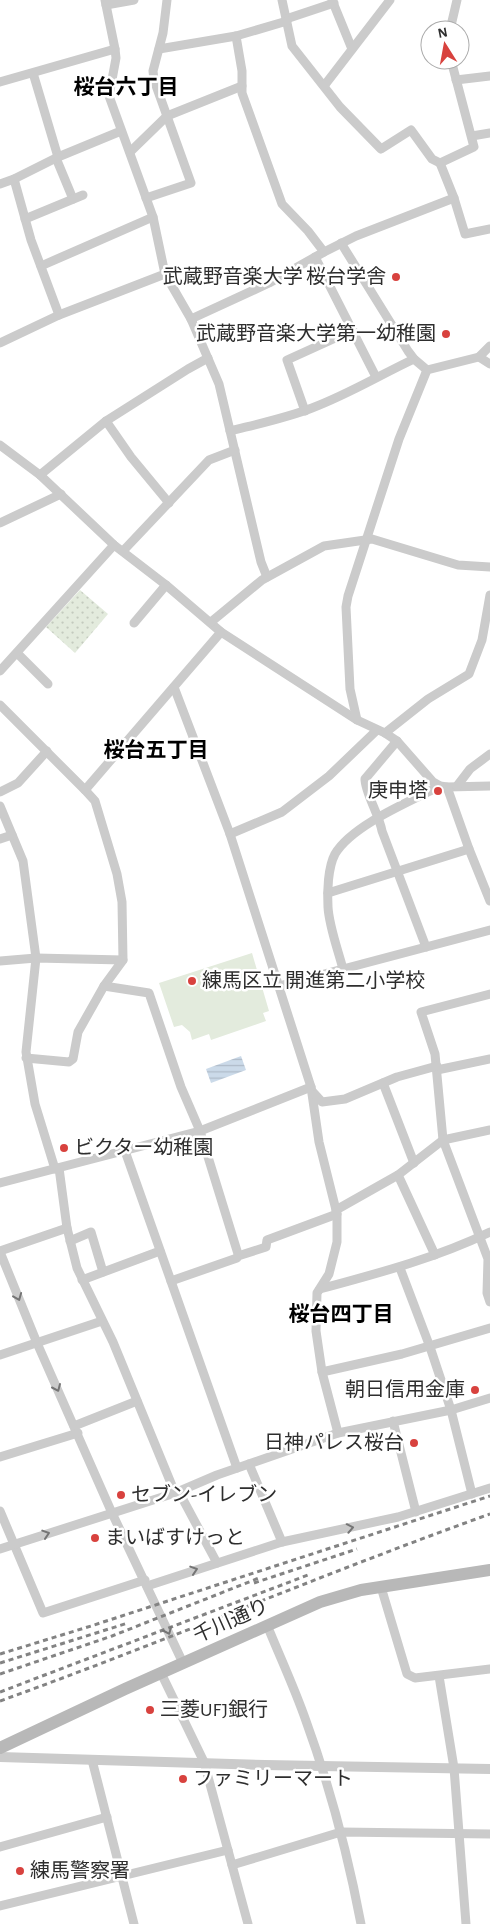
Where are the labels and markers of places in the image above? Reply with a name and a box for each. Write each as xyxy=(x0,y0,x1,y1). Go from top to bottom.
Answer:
place label: 武蔵野音楽大学 桜台学舎 xyxy=(163,266,386,287)
marker: 武蔵野音楽大学 桜台学舎 xyxy=(390,271,402,283)
place label: 武蔵野音楽大学第一幼稚園 xyxy=(196,323,436,344)
marker: 武蔵野音楽大学第一幼稚園 xyxy=(440,328,452,340)
place label: 庚申塔 xyxy=(368,780,428,801)
marker: 庚申塔 xyxy=(432,785,444,797)
place label: 練馬区立 開進第二小学校 xyxy=(202,970,425,991)
marker: 練馬区立 開進第二小学校 xyxy=(186,975,198,987)
place label: ビクター幼稚園 xyxy=(74,1137,213,1158)
marker: ビクター幼稚園 xyxy=(58,1142,70,1154)
place label: 朝日信用金庫 xyxy=(345,1379,465,1400)
marker: 朝日信用金庫 xyxy=(469,1384,481,1396)
place label: 日神パレス桜台 xyxy=(264,1432,404,1453)
marker: 日神パレス桜台 xyxy=(408,1437,420,1449)
place label: セブン-イレブン xyxy=(131,1483,277,1505)
marker: セブン-イレブン xyxy=(115,1489,127,1501)
place label: まいばすけっと xyxy=(105,1527,245,1548)
marker: まいばすけっと xyxy=(89,1532,101,1544)
place label: 三菱UFJ銀行 xyxy=(160,1699,268,1720)
marker: 三菱UFJ銀行 xyxy=(144,1704,156,1716)
place label: ファミリーマート xyxy=(193,1769,353,1789)
marker: ファミリーマート xyxy=(177,1773,189,1785)
place label: 練馬警察署 xyxy=(30,1860,130,1881)
marker: 練馬警察署 xyxy=(14,1865,26,1877)

